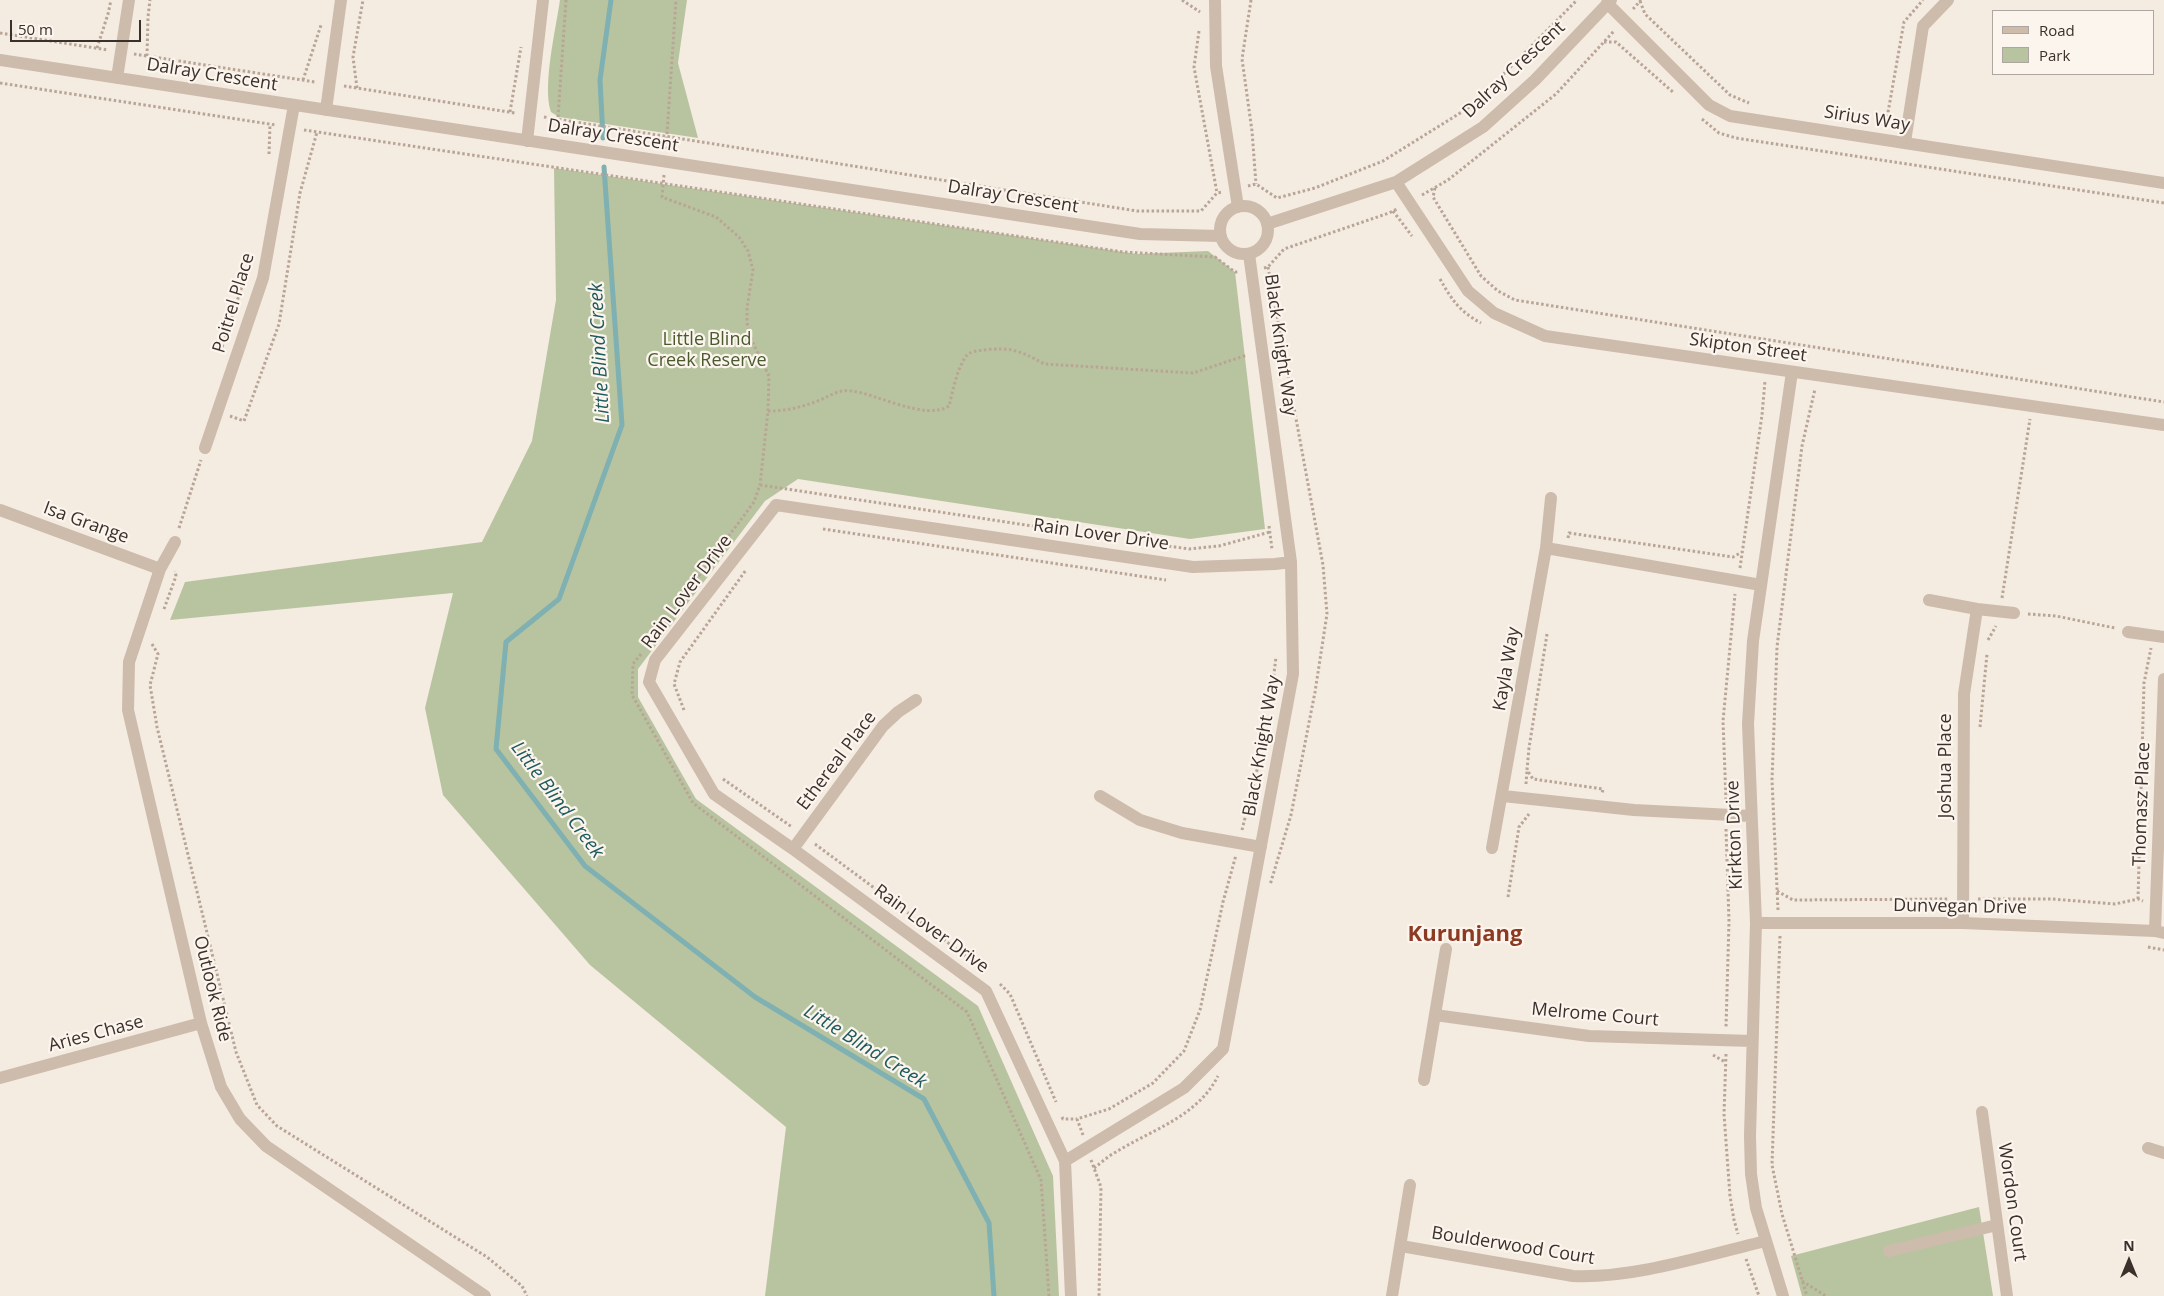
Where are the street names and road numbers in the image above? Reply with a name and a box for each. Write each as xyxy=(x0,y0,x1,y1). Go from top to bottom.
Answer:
street label: Dalray Crescent xyxy=(1458,17,1570,123)
street label: Dalray Crescent xyxy=(145,54,279,96)
street label: Sirius Way xyxy=(1823,102,1911,136)
street label: Dalray Crescent xyxy=(546,115,680,157)
street label: Dalray Crescent xyxy=(946,176,1080,218)
street label: Poitrel Place xyxy=(209,250,259,356)
street label: Black Knight Way xyxy=(1259,273,1301,417)
street label: Skipton Street xyxy=(1688,329,1808,367)
street label: Isa Grange xyxy=(40,498,132,548)
street label: Rain Lover Drive xyxy=(1032,515,1170,555)
street label: Rain Lover Drive xyxy=(637,531,737,653)
street label: Kayla Way xyxy=(1489,625,1525,713)
street label: Black Knight Way xyxy=(1239,674,1285,818)
street label: Ethereal Place xyxy=(793,707,881,815)
street label: Joshua Place xyxy=(1935,713,1957,819)
street label: Thomasz Place xyxy=(2129,742,2155,866)
street label: Kirkton Drive xyxy=(1722,780,1748,890)
street label: Rain Lover Drive xyxy=(869,880,993,978)
street label: Dunvegan Drive xyxy=(1893,895,2027,919)
street label: Outlook Ride xyxy=(188,934,236,1044)
street label: Melrome Court xyxy=(1531,999,1659,1031)
street label: Aries Chase xyxy=(46,1011,146,1057)
street label: Wordon Court xyxy=(1993,1141,2031,1263)
street label: Boulderwood Court xyxy=(1430,1222,1596,1270)

